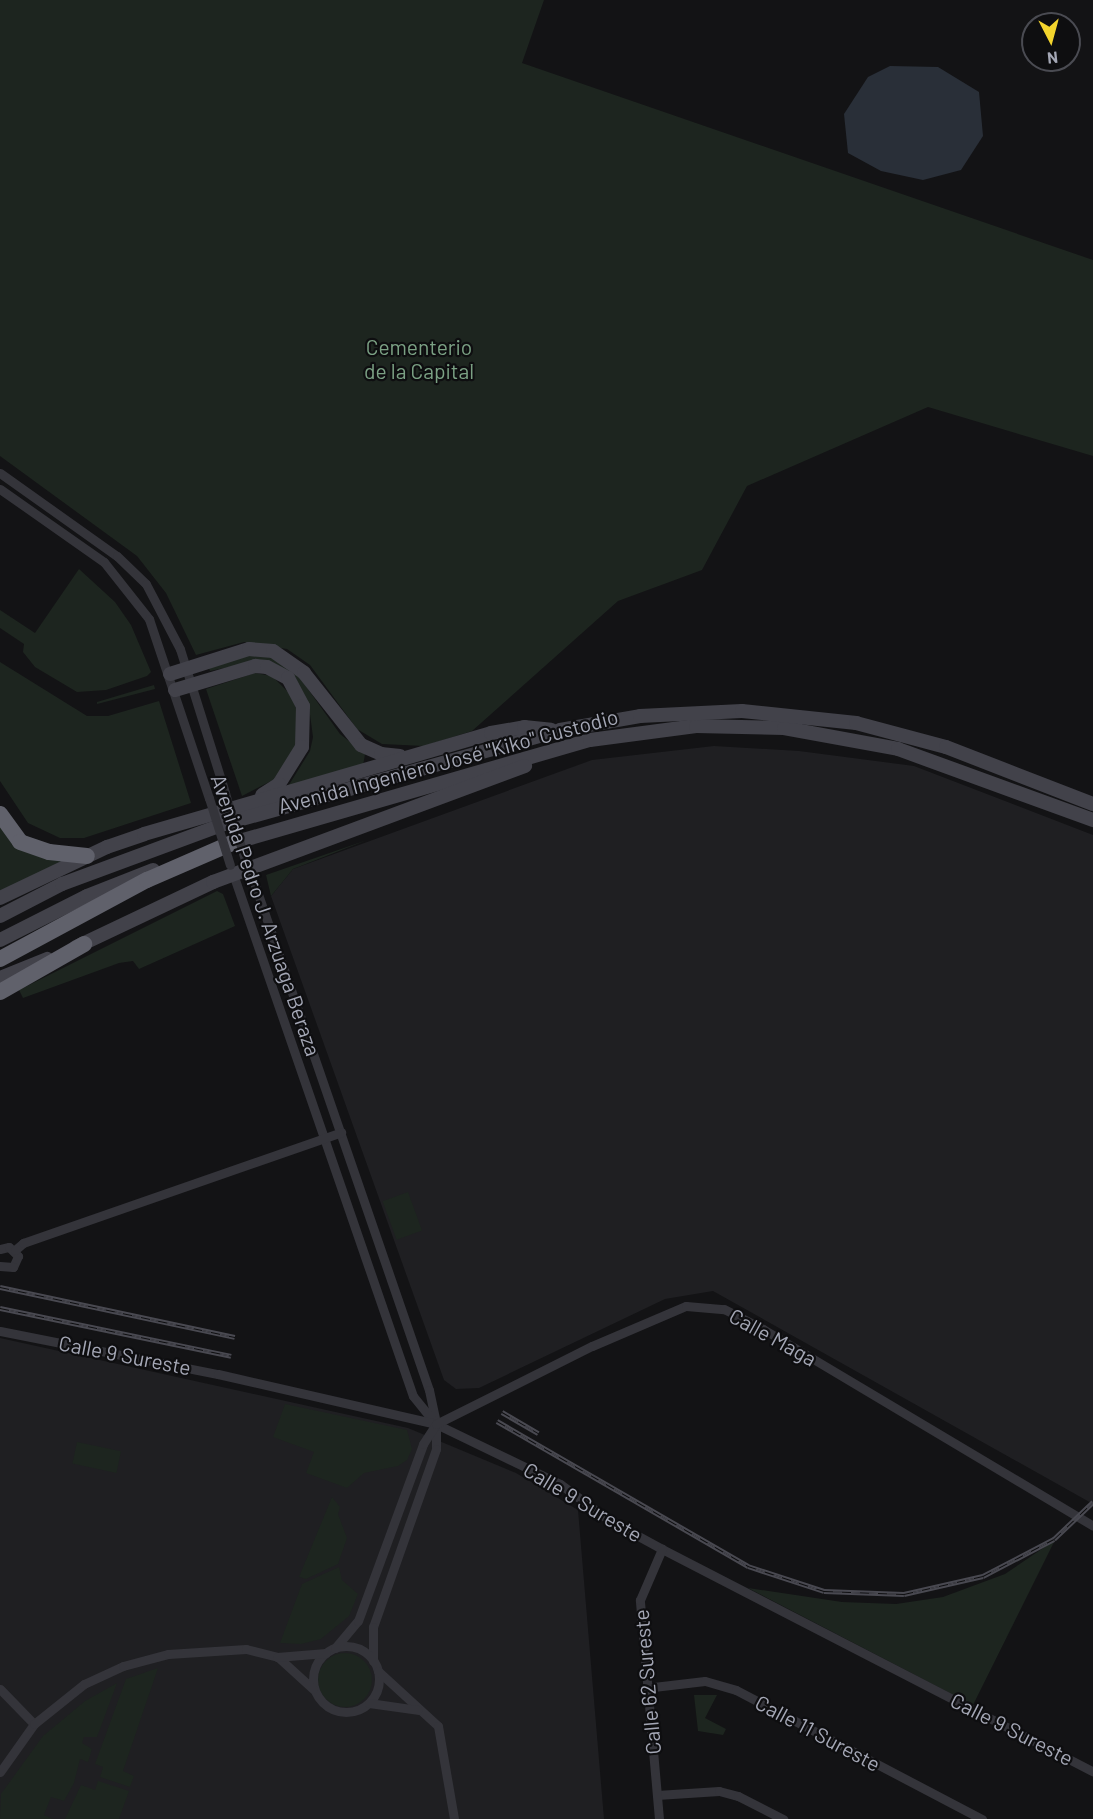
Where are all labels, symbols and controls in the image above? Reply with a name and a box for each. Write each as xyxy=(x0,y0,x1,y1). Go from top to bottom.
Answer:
north arrow xyxy=(1021,12,1081,72)
text: N xyxy=(1046,48,1059,68)
park label: Cementerio de la Capital xyxy=(364,334,474,384)
street label: Avenida Ingeniero José "Kiko" Custodio xyxy=(275,703,621,819)
street label: Avenida Pedro J. Arzuaga Beraza xyxy=(206,771,326,1059)
street label: Calle Maga xyxy=(725,1303,821,1371)
street label: Calle 9 Sureste xyxy=(57,1330,193,1380)
street label: Calle 9 Sureste xyxy=(519,1457,647,1547)
street label: Calle 62 Sureste xyxy=(628,1609,666,1755)
street label: Calle 9 Sureste xyxy=(946,1687,1078,1771)
street label: Calle 11 Sureste xyxy=(751,1689,885,1777)

